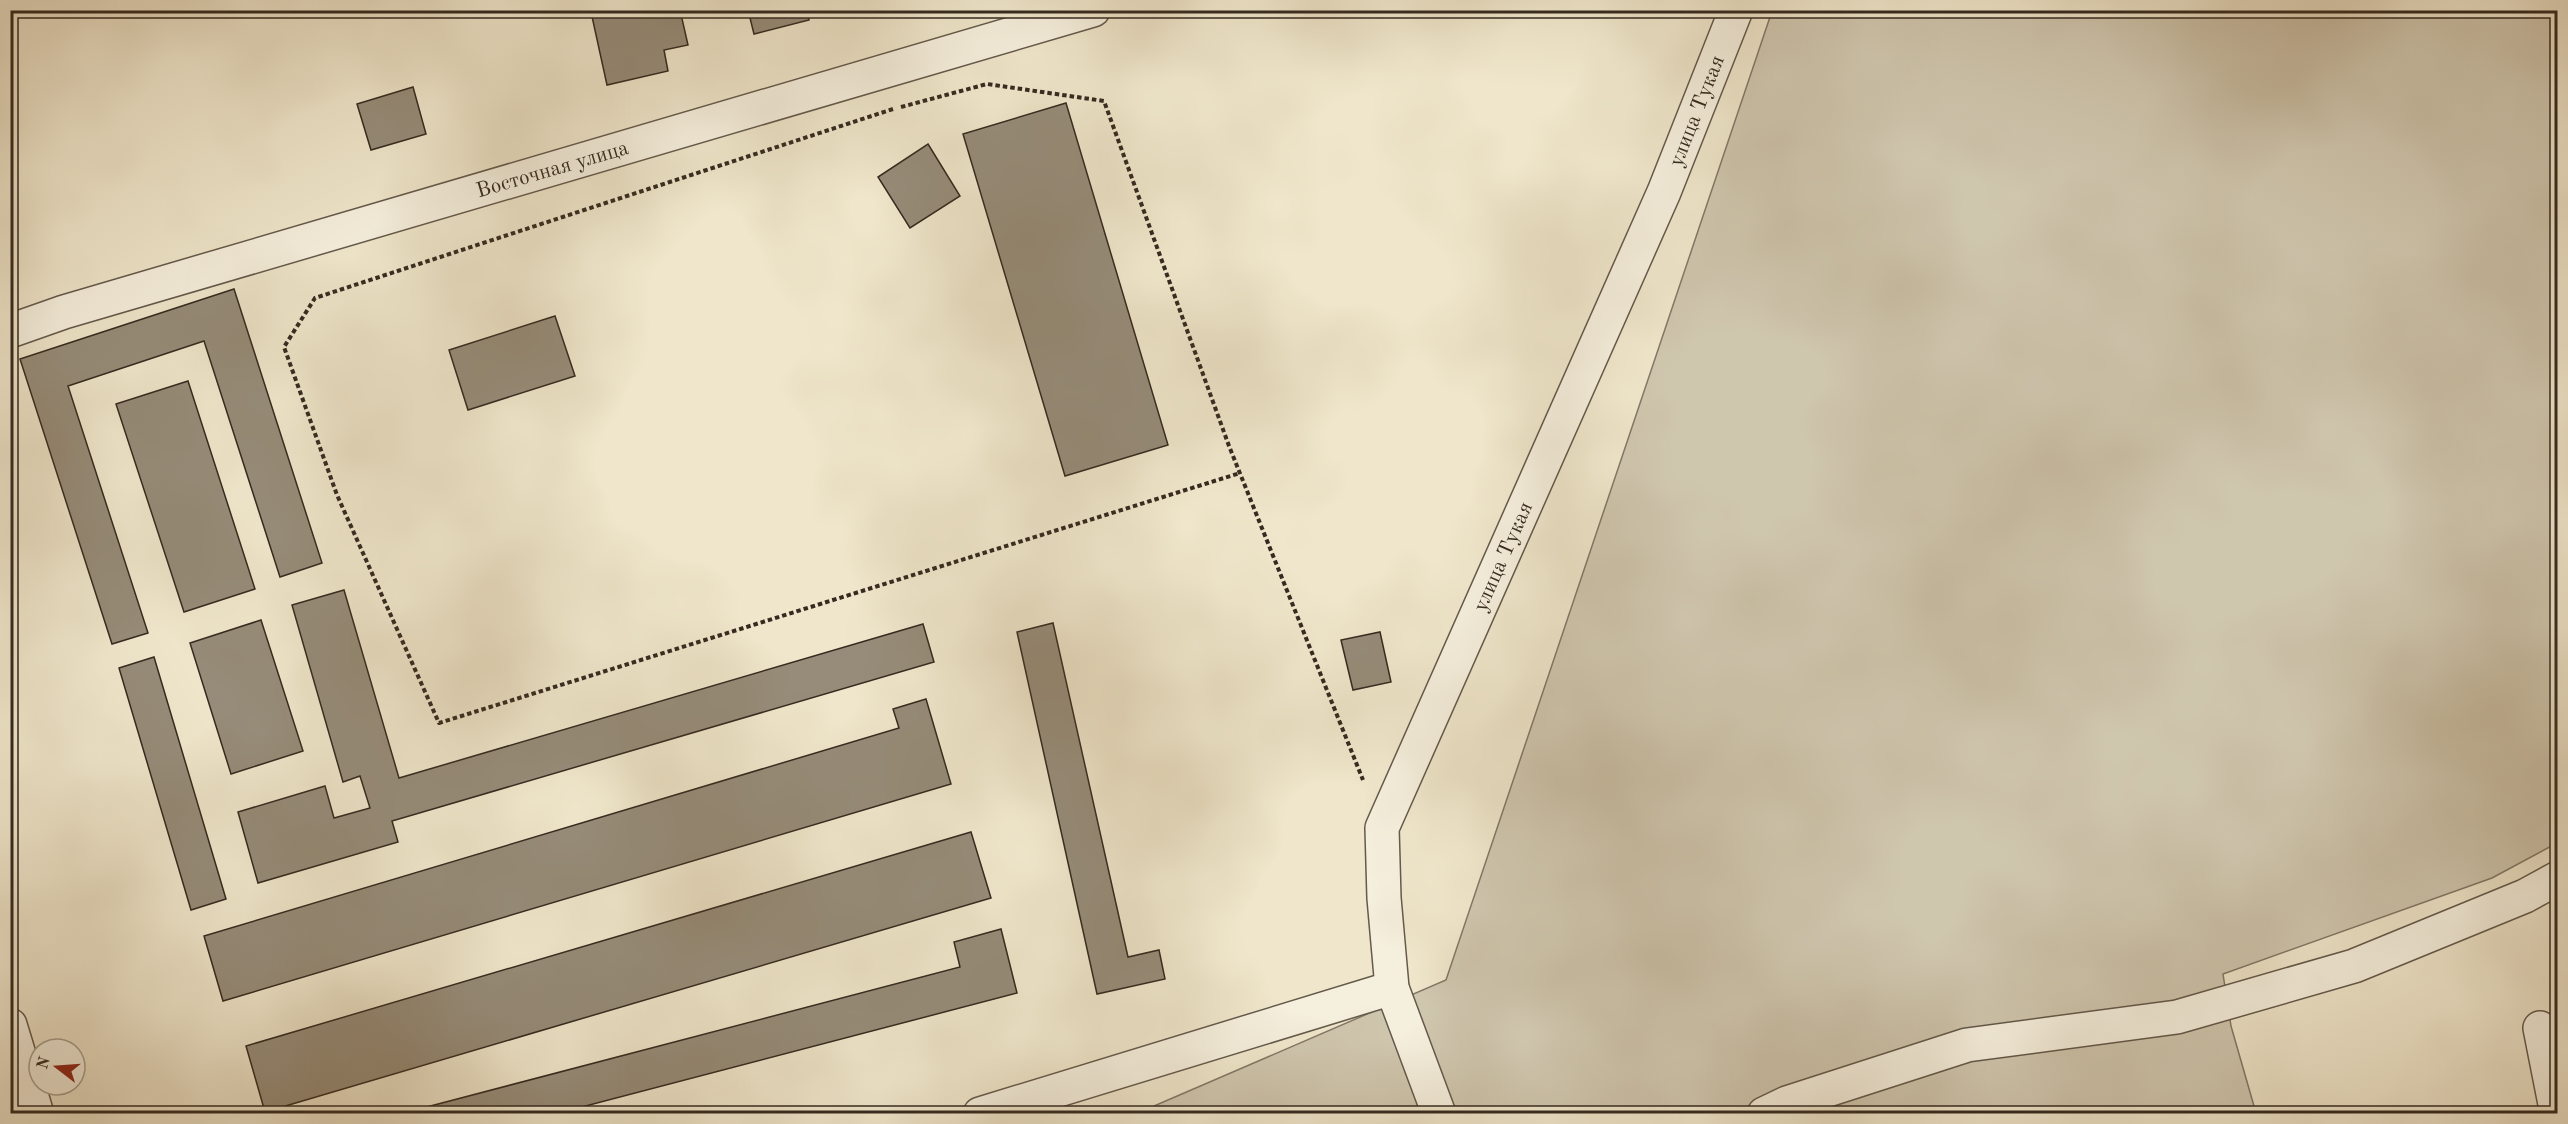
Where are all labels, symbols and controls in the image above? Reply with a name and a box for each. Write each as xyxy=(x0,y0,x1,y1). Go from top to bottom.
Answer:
street label: улица Тукая xyxy=(1666,53,1729,170)
street label: Восточная улица xyxy=(474,138,631,202)
street label: улица Тукая xyxy=(1470,499,1537,615)
north arrow xyxy=(27,1037,87,1097)
text: N xyxy=(35,1054,54,1071)

